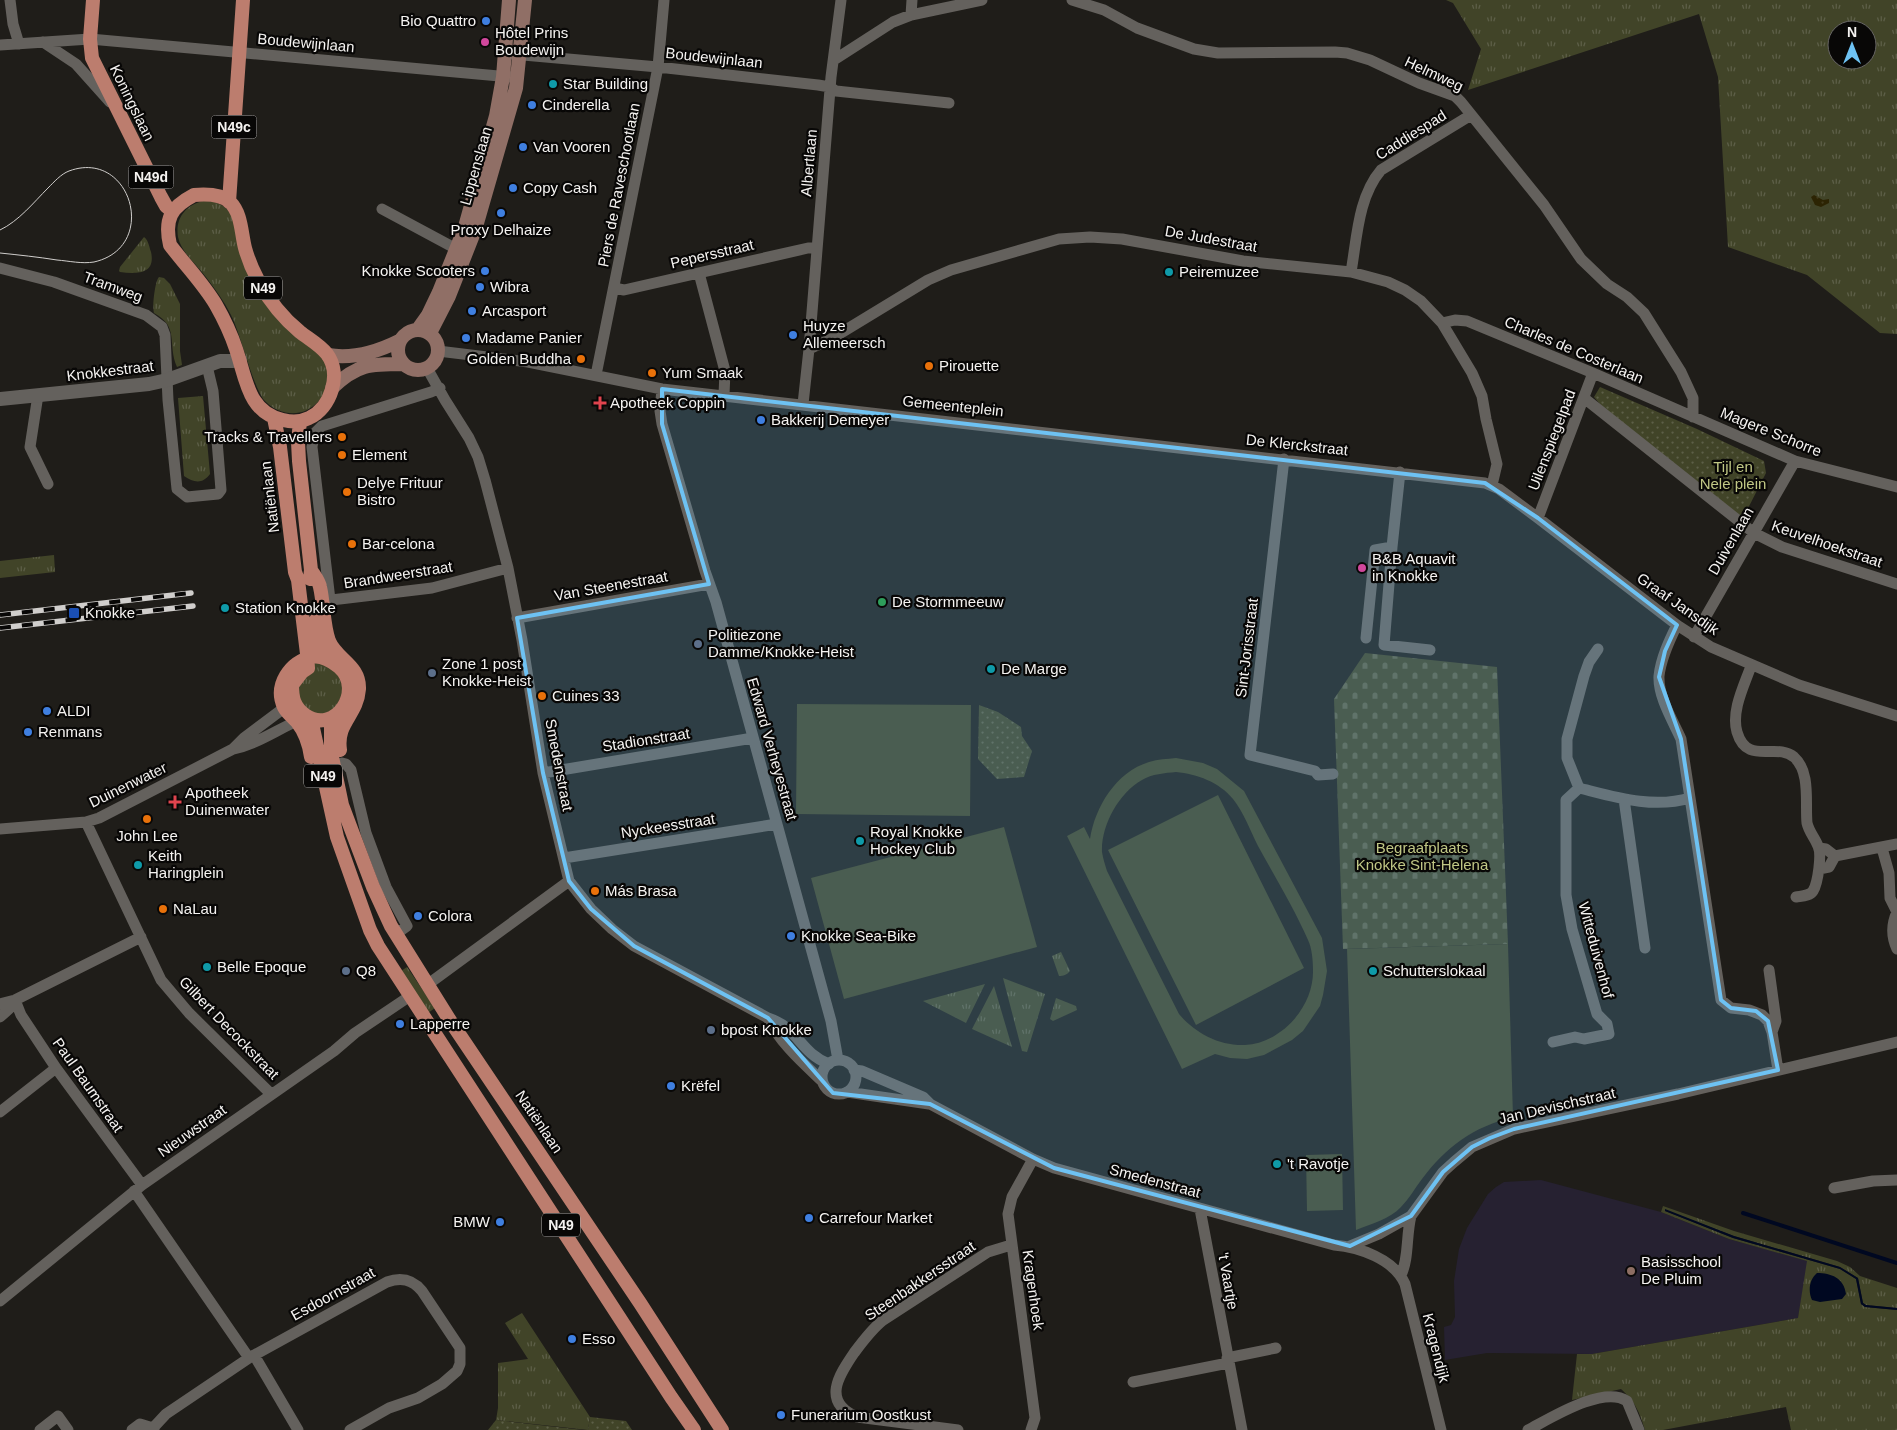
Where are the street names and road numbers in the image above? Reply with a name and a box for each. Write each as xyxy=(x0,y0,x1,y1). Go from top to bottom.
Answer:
street label: Boudewijnlaan xyxy=(257,30,355,55)
street label: Boudewijnlaan xyxy=(665,44,763,71)
street label: Helmweg xyxy=(1402,53,1466,94)
street label: Koningslaan xyxy=(107,62,158,144)
street label: Piers de Raveschootlaan xyxy=(594,101,643,268)
street label: Caddiespad xyxy=(1372,106,1449,163)
road number: N49c xyxy=(212,115,256,138)
street label: Lippenslaan xyxy=(456,125,495,207)
street label: Albertlaan xyxy=(797,129,820,197)
road number: N49d xyxy=(128,166,174,188)
street label: De Judestraat xyxy=(1164,222,1259,255)
street label: Pepersstraat xyxy=(669,235,756,271)
street label: Tramweg xyxy=(81,268,145,305)
road number: N49 xyxy=(244,276,282,300)
street label: Charles de Costerlaan xyxy=(1502,313,1646,387)
street label: Knokkestraat xyxy=(65,357,155,384)
street label: Uilenspiegelpad xyxy=(1524,387,1579,493)
street label: Gemeenteplein xyxy=(902,392,1005,419)
street label: Magere Schorre xyxy=(1718,404,1824,460)
street label: De Klerckstraat xyxy=(1245,431,1350,458)
street label: Natiënlaan xyxy=(257,460,282,534)
street label: Duivenlaan xyxy=(1704,504,1757,578)
street label: Keuvelhoekstraat xyxy=(1770,517,1886,571)
street label: Brandweerstraat xyxy=(342,557,454,592)
street label: Van Steenestraat xyxy=(553,567,670,604)
street label: Graaf Jansdijk xyxy=(1634,569,1723,638)
street label: Sint-Jorisstraat xyxy=(1232,596,1261,699)
street label: Edward Verheyestraat xyxy=(744,676,801,823)
street label: Smedenstraat xyxy=(542,717,577,813)
street label: Stadionstraat xyxy=(601,724,692,755)
street label: Duinenwater xyxy=(86,758,169,811)
road number: N49 xyxy=(304,764,342,788)
street label: Nyckeesstraat xyxy=(620,810,717,841)
street label: Witteduivenhof xyxy=(1575,900,1618,1001)
street label: Gilbert Decockstraat xyxy=(176,973,283,1083)
street label: Paul Baumstraat xyxy=(50,1034,128,1136)
street label: Jan Devischstraat xyxy=(1497,1084,1618,1127)
street label: Natiënlaan xyxy=(512,1087,567,1156)
street label: Nieuwstraat xyxy=(154,1100,230,1160)
street label: Smedenstraat xyxy=(1108,1160,1203,1201)
road number: N49 xyxy=(542,1214,580,1236)
street label: Steenbakkersstraat xyxy=(861,1237,979,1324)
street label: Kragenhoek xyxy=(1019,1249,1048,1332)
street label: 't Vaartje xyxy=(1215,1251,1242,1311)
street label: Esdoornstraat xyxy=(288,1263,378,1324)
street label: Kragendijk xyxy=(1420,1311,1453,1385)

